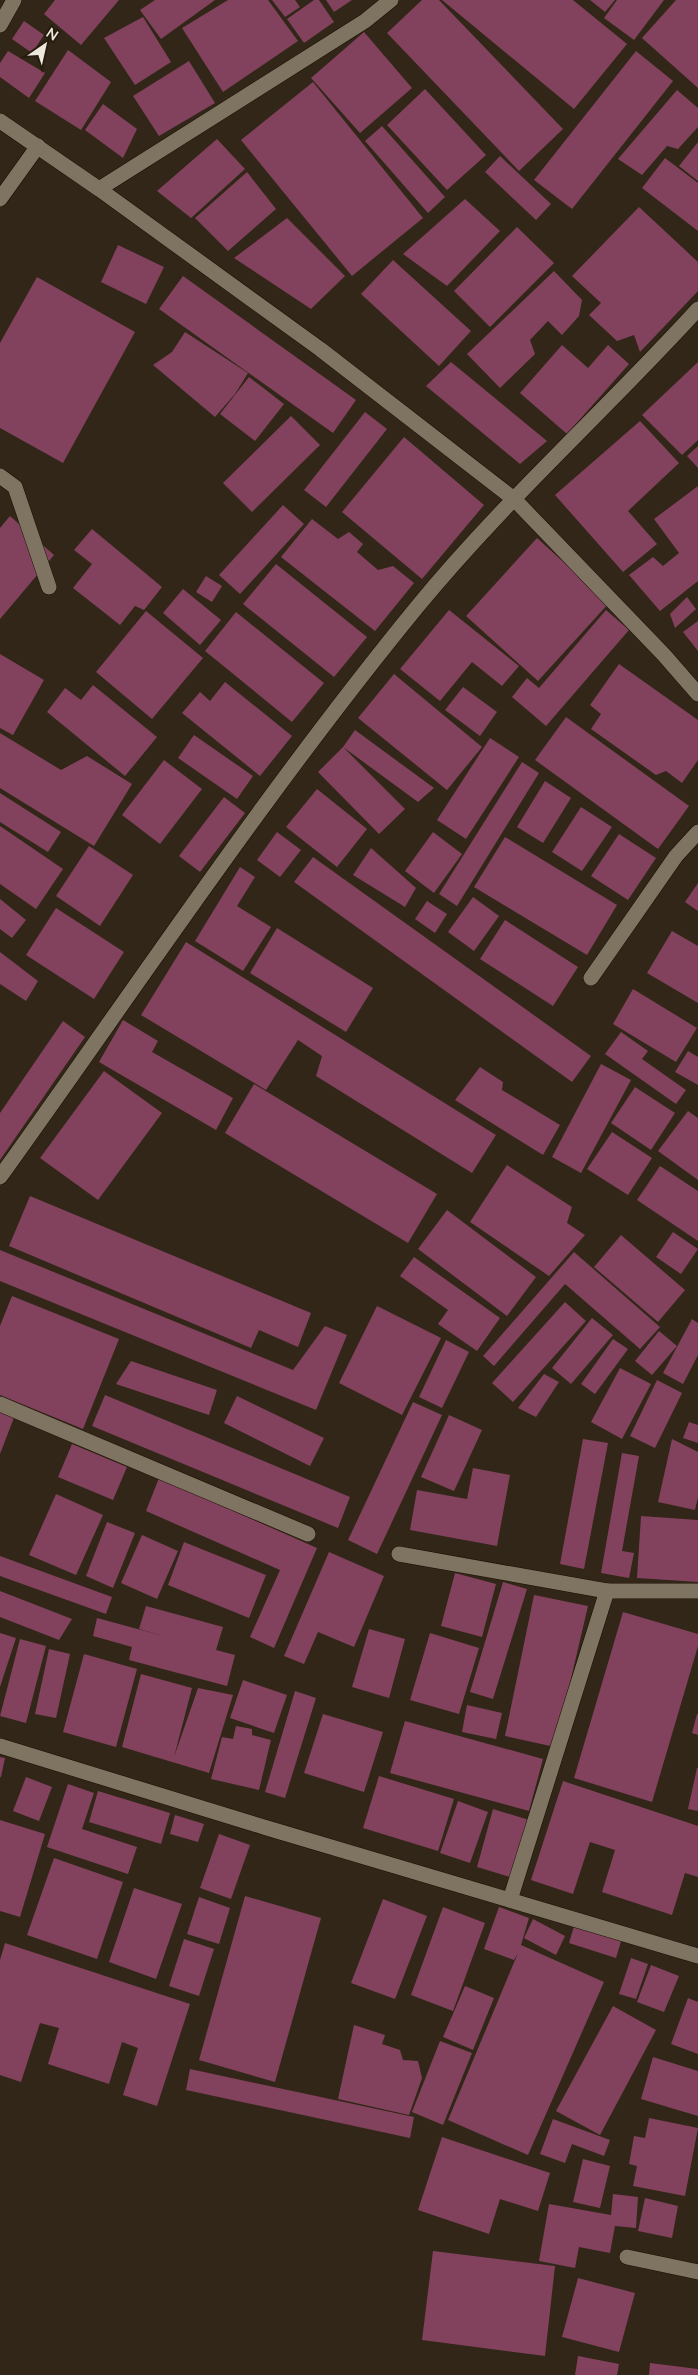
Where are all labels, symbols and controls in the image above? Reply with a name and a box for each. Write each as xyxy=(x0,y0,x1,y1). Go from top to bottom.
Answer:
north arrow xyxy=(20,20,70,70)
text: N xyxy=(43,24,62,44)

